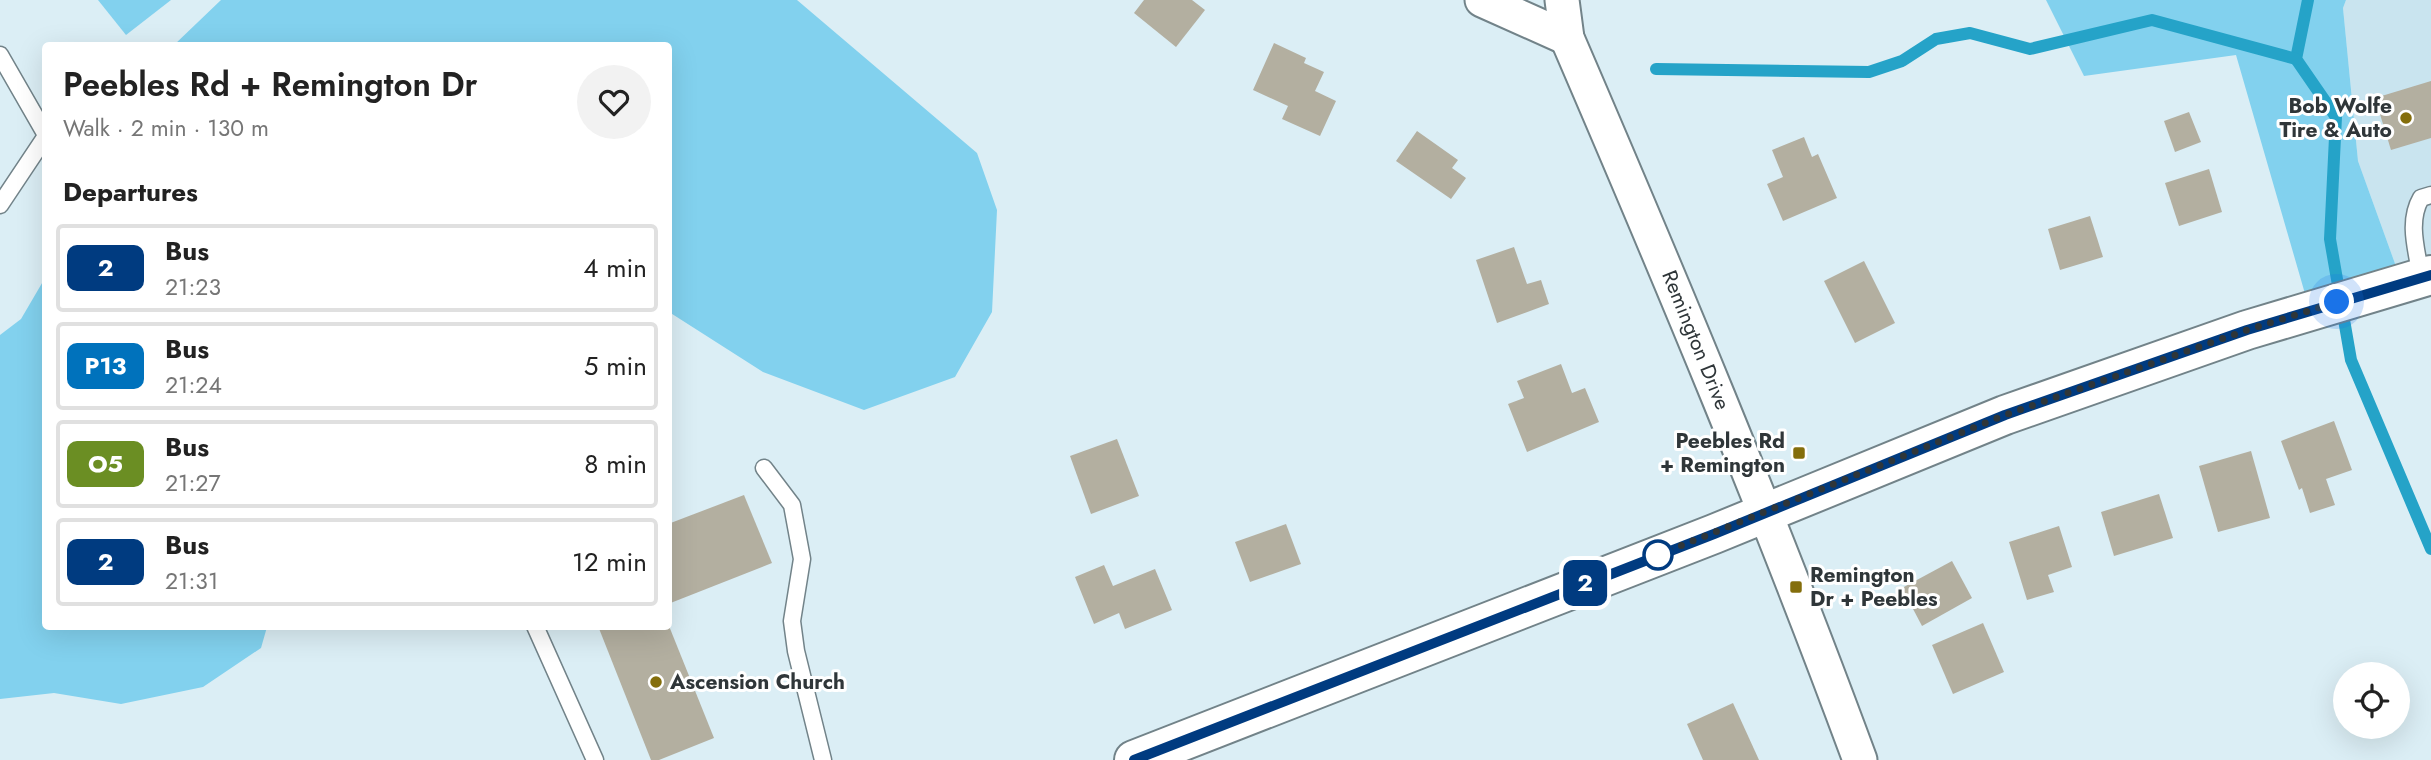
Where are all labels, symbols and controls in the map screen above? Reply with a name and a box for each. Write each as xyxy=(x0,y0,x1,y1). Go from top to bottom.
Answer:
text: Peebles Rd + Remington Dr xyxy=(63,61,477,108)
button: heart xyxy=(577,65,651,139)
place label: Bob Wolfe Tire & Auto xyxy=(2280,91,2392,145)
marker: Bob Wolfe Tire & Auto xyxy=(2398,110,2414,126)
text: Walk · 2 min · 130 m xyxy=(63,111,269,145)
text: Departures xyxy=(63,173,198,211)
text: Bus xyxy=(165,232,209,270)
text: 4 min xyxy=(583,249,647,287)
text: 2 xyxy=(98,250,113,285)
street label: Remington Drive xyxy=(1654,266,1738,414)
text: 21:23 xyxy=(165,270,221,304)
your location xyxy=(2319,284,2354,319)
text: Bus xyxy=(165,330,209,368)
text: 5 min xyxy=(584,347,647,385)
text: P13 xyxy=(84,348,127,383)
text: 21:24 xyxy=(165,368,222,402)
place label: Peebles Rd + Remington xyxy=(1660,426,1785,480)
text: Bus xyxy=(165,428,209,466)
text: 8 min xyxy=(584,445,647,483)
marker: Peebles Rd + Remington xyxy=(1791,445,1807,461)
text: O5 xyxy=(88,446,123,481)
text: 21:27 xyxy=(165,466,221,500)
text: Bus xyxy=(165,526,209,564)
unlabelled marker xyxy=(1643,540,1673,570)
text: 12 min xyxy=(572,543,647,581)
text: 2 xyxy=(98,544,113,579)
line badge: 2 xyxy=(1562,560,1608,606)
place label: Remington Dr + Peebles xyxy=(1810,560,1938,614)
text: 21:31 xyxy=(165,564,218,598)
text: 2 xyxy=(1577,565,1593,600)
marker: Remington Dr + Peebles xyxy=(1788,579,1804,595)
map controls xyxy=(2333,662,2410,739)
button: locate xyxy=(2333,662,2410,739)
place label: Ascension Church xyxy=(669,667,845,697)
marker: Ascension Church xyxy=(648,674,664,690)

